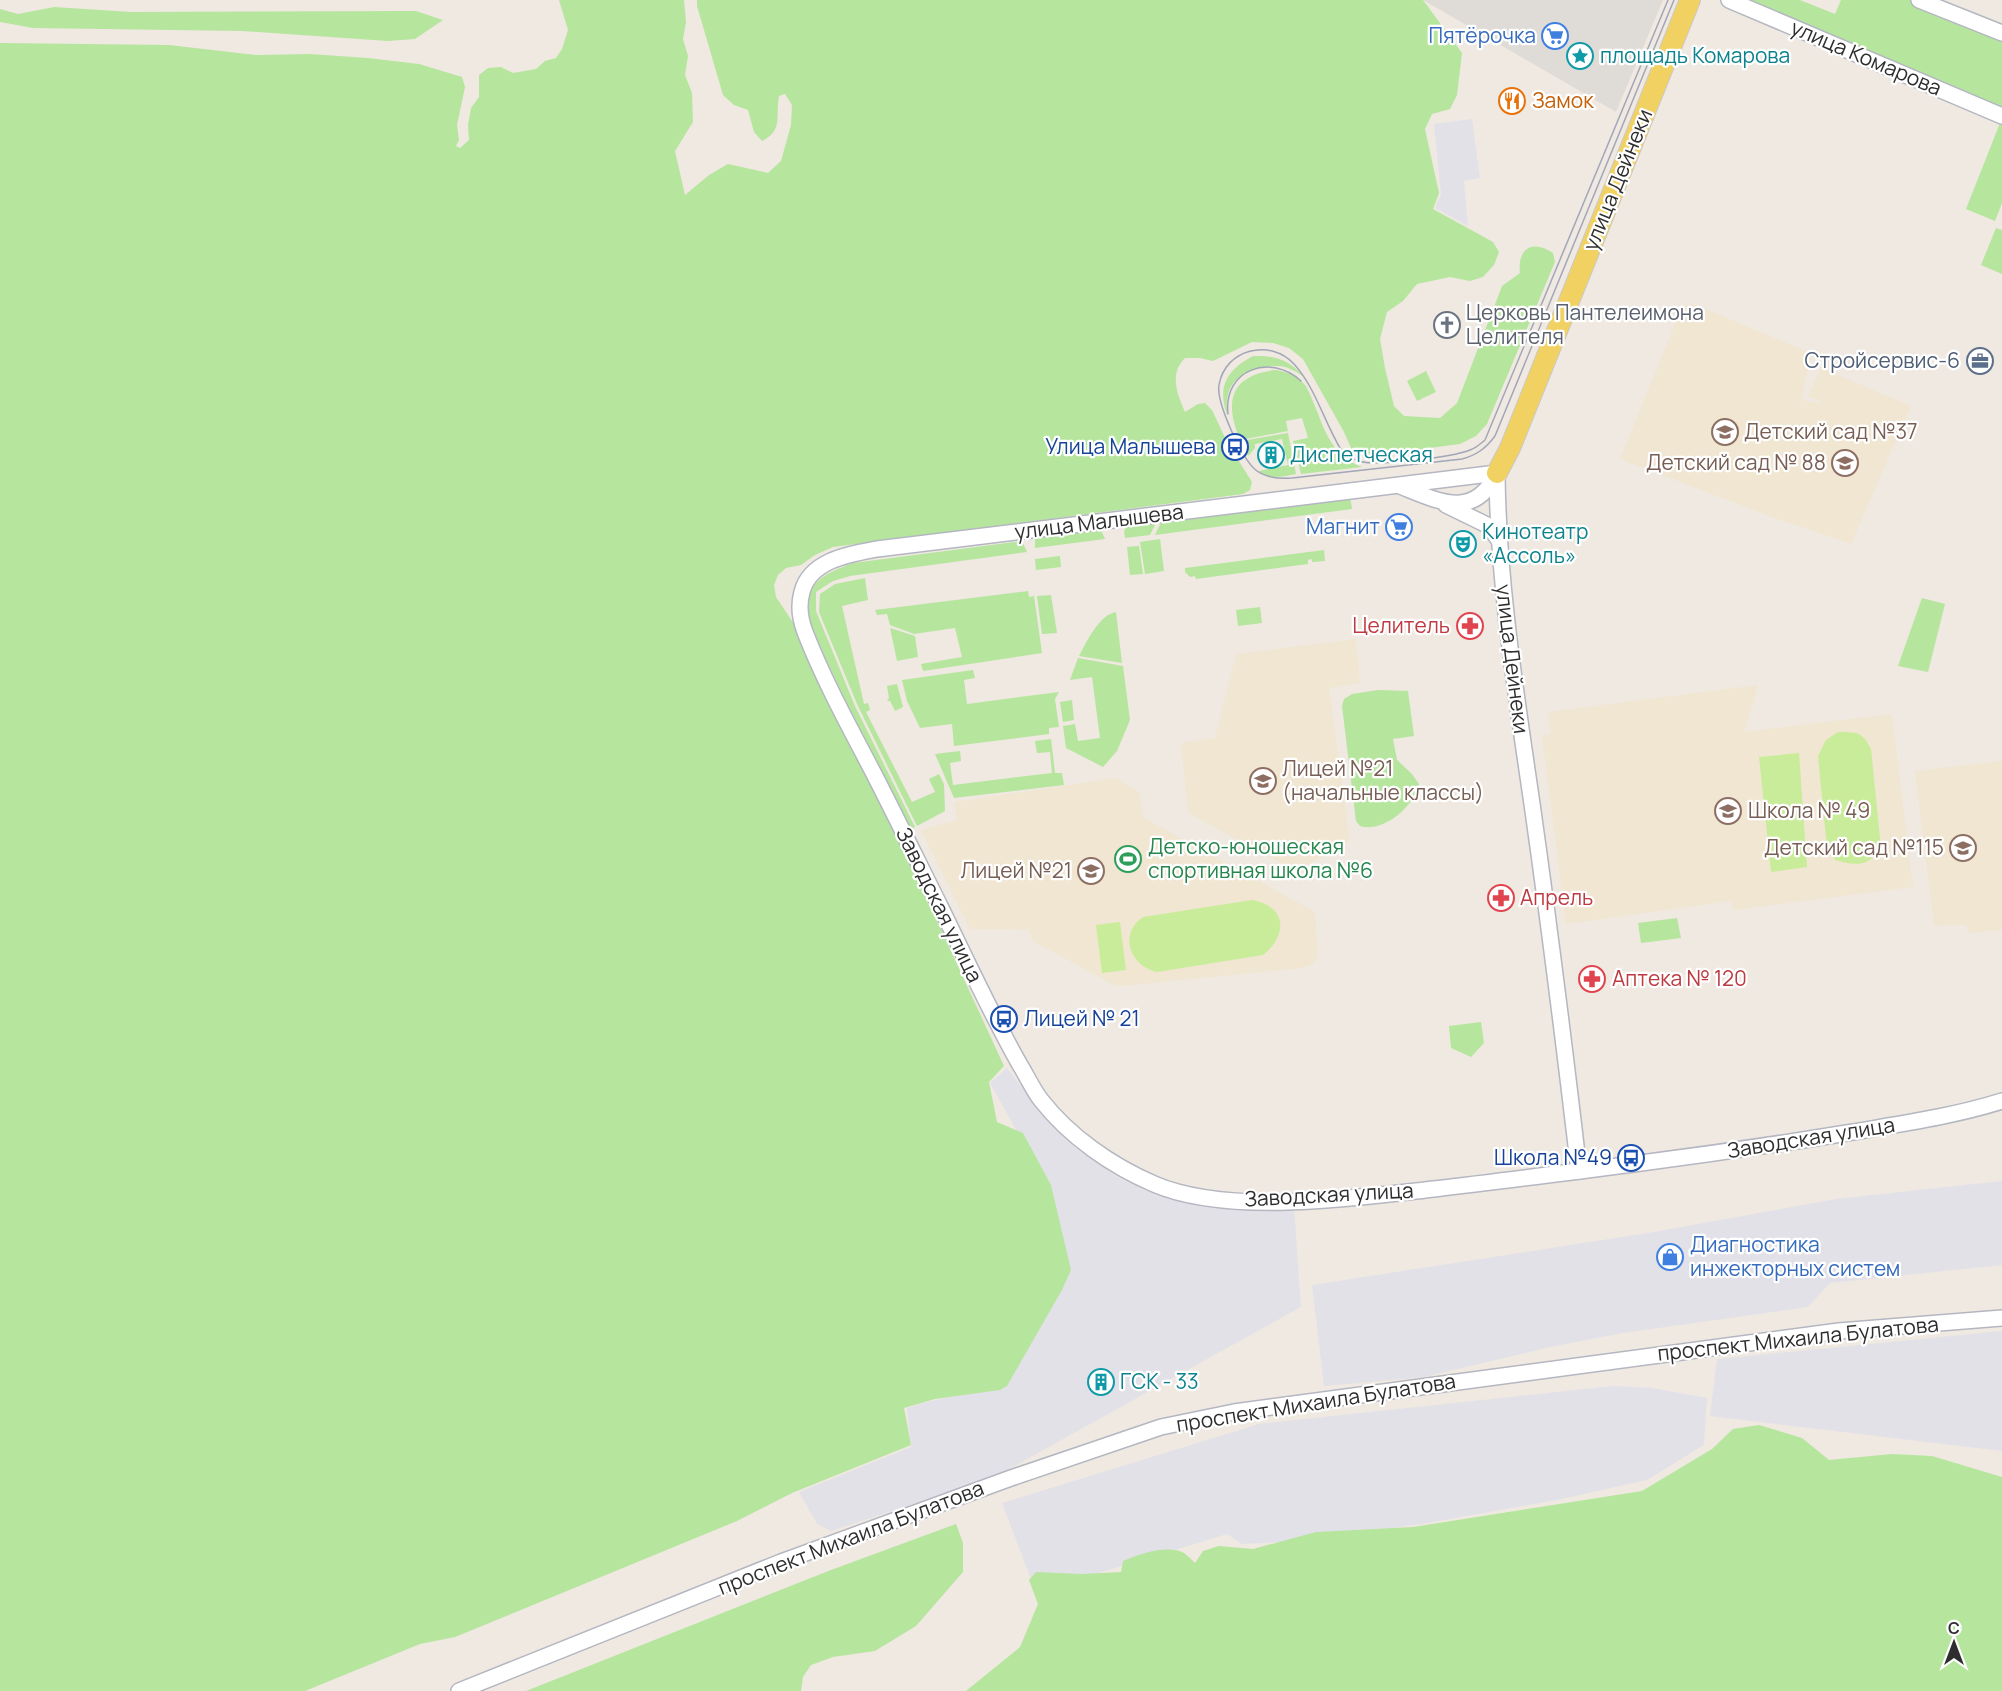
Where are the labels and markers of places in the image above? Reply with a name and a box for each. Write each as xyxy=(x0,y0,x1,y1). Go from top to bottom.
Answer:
place label: Пятёрочка xyxy=(1429,21,1536,49)
supermarket icon: Пятёрочка xyxy=(1540,21,1570,51)
place icon: площадь Комарова xyxy=(1565,41,1595,71)
place label: площадь Комарова xyxy=(1600,41,1790,69)
restaurant icon: Замок xyxy=(1497,86,1527,116)
place label: Замок xyxy=(1532,86,1594,114)
place label: Церковь Пантелеимона Целителя xyxy=(1466,298,1704,350)
church icon: Церковь Пантелеимона Целителя xyxy=(1432,310,1462,340)
place label: Стройсервис-6 xyxy=(1805,346,1960,374)
office icon: Стройсервис-6 xyxy=(1965,346,1995,376)
school or university icon: Детский сад №37 xyxy=(1710,417,1740,447)
place label: Детский сад №37 xyxy=(1744,417,1918,445)
place label: Улица Малышева xyxy=(1045,432,1216,460)
bus stop icon: Улица Малышева xyxy=(1220,432,1250,462)
building icon: Диспетческая xyxy=(1256,440,1286,470)
place label: Диспетческая xyxy=(1290,440,1433,468)
place label: Детский сад № 88 xyxy=(1646,448,1826,476)
school or university icon: Детский сад № 88 xyxy=(1830,448,1860,478)
place label: Магнит xyxy=(1306,512,1380,540)
supermarket icon: Магнит xyxy=(1384,512,1414,542)
place label: Кинотеатр «Ассоль» xyxy=(1482,517,1588,569)
theatre icon: Кинотеатр «Ассоль» xyxy=(1448,529,1478,559)
place label: Целитель xyxy=(1352,611,1450,639)
pharmacy icon: Целитель xyxy=(1455,611,1485,641)
place label: Лицей №21 (начальные классы) xyxy=(1282,754,1484,806)
school or university icon: Лицей №21 (начальные классы) xyxy=(1248,766,1278,796)
school or university icon: Школа № 49 xyxy=(1713,796,1743,826)
place label: Школа № 49 xyxy=(1748,796,1870,824)
place label: Детско-юношеская спортивная школа №6 xyxy=(1148,832,1373,884)
place label: Детский сад №115 xyxy=(1764,833,1944,861)
school or university icon: Детский сад №115 xyxy=(1948,833,1978,863)
sports icon: Детско-юношеская спортивная школа №6 xyxy=(1113,844,1143,874)
place label: Лицей №21 xyxy=(961,856,1072,884)
school or university icon: Лицей №21 xyxy=(1076,856,1106,886)
pharmacy icon: Апрель xyxy=(1486,883,1516,913)
place label: Апрель xyxy=(1520,883,1593,911)
pharmacy icon: Аптека № 120 xyxy=(1577,964,1607,994)
place label: Аптека № 120 xyxy=(1612,964,1747,992)
bus stop icon: Лицей № 21 xyxy=(989,1004,1019,1034)
place label: Лицей № 21 xyxy=(1024,1004,1140,1032)
place label: Школа №49 xyxy=(1494,1143,1612,1171)
bus stop icon: Школа №49 xyxy=(1616,1143,1646,1173)
place label: Диагностика инжекторных систем xyxy=(1690,1230,1900,1282)
shop icon: Диагностика инжекторных систем xyxy=(1655,1242,1685,1272)
building icon: ГСК - 33 xyxy=(1086,1367,1116,1397)
place label: ГСК - 33 xyxy=(1120,1367,1199,1395)

